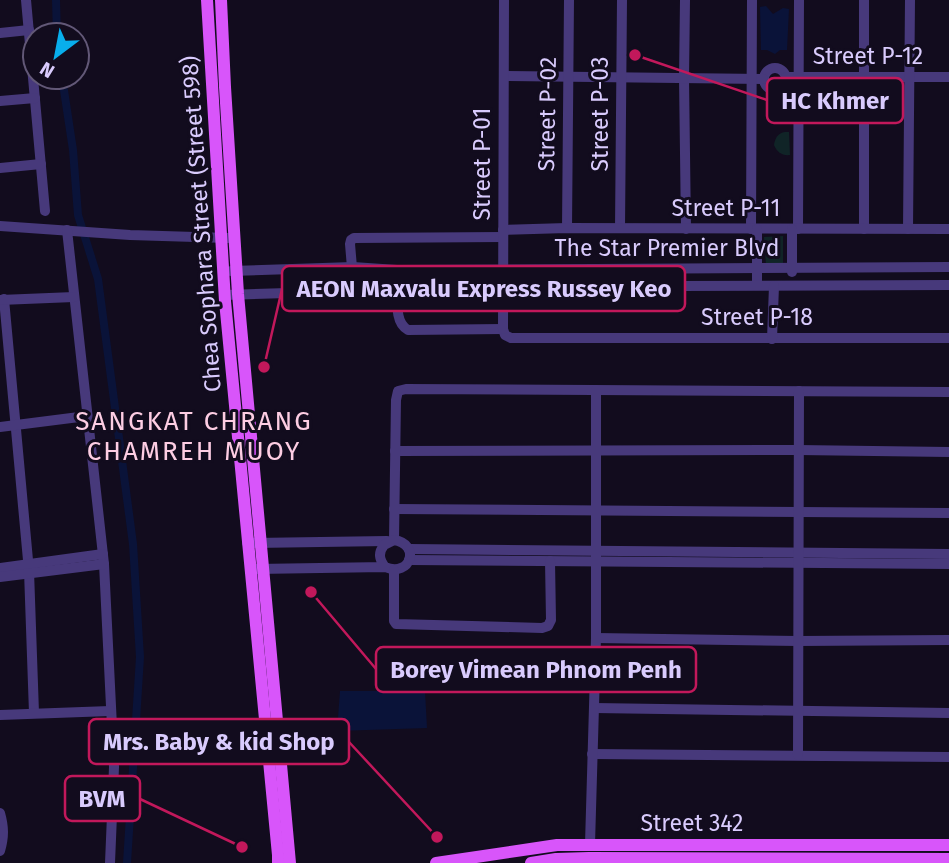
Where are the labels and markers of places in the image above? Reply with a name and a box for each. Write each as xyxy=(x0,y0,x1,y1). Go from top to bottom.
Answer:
callout: HC Khmer xyxy=(767,78,903,123)
callout: AEON Maxvalu Express Russey Keo xyxy=(282,266,685,311)
callout: Borey Vimean Phnom Penh xyxy=(376,647,696,692)
callout: Mrs. Baby & kid Shop xyxy=(89,719,349,764)
callout: BVM xyxy=(65,776,140,821)

